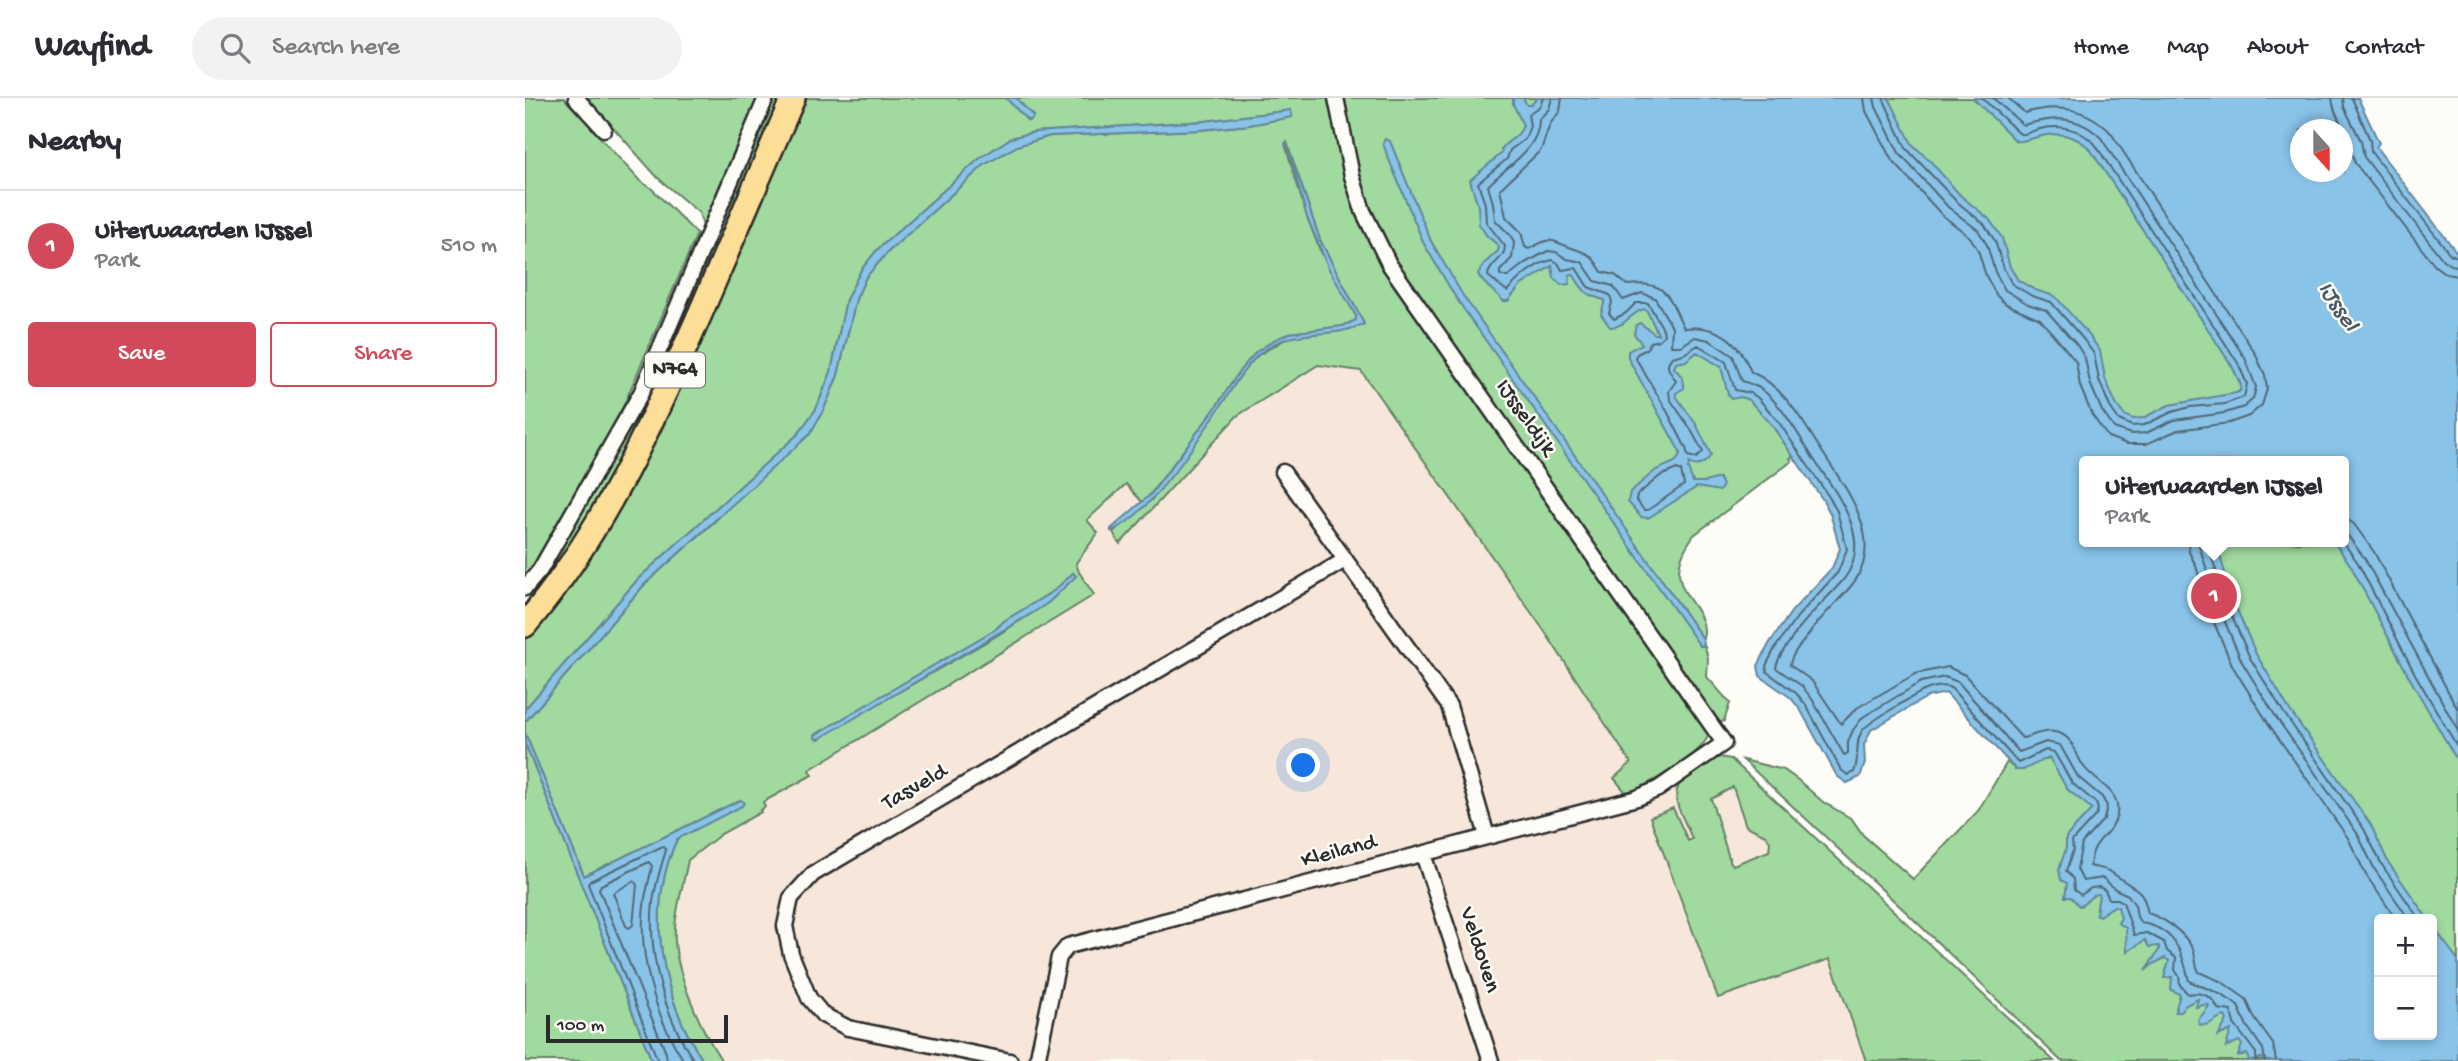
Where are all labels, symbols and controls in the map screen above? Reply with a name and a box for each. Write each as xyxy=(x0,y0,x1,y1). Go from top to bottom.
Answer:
search box xyxy=(192,17,682,80)
text: Wayfind xyxy=(35,29,150,67)
icon: search xyxy=(216,29,254,67)
text: Search here xyxy=(272,33,400,64)
text: Home xyxy=(2073,34,2129,63)
text: Map xyxy=(2167,34,2209,63)
text: About xyxy=(2247,34,2307,63)
text: Contact xyxy=(2345,34,2423,63)
north arrow xyxy=(2290,119,2353,182)
text: Nearby xyxy=(28,126,121,161)
text: Uiterwaarden IJssel xyxy=(95,217,313,248)
text: 1 xyxy=(46,233,56,260)
text: 510 m xyxy=(441,233,497,260)
text: Park xyxy=(95,248,139,275)
water label: IJssel xyxy=(2310,277,2365,339)
button: Save xyxy=(28,322,256,387)
button: Share xyxy=(270,322,497,387)
road number: N764 xyxy=(645,352,705,388)
street label: IJsseldijk xyxy=(1489,375,1563,464)
popup xyxy=(2079,456,2349,547)
text: Uiterwaarden IJssel xyxy=(2105,473,2323,504)
text: Park xyxy=(2105,504,2149,531)
pin: 1 xyxy=(2191,570,2237,622)
your location xyxy=(1286,748,1320,782)
street label: Tasveld xyxy=(876,758,954,818)
street label: Kleiland xyxy=(1298,829,1381,875)
street label: Veldoven xyxy=(1452,903,1505,996)
map controls xyxy=(2374,914,2437,1040)
button: + xyxy=(2374,914,2437,977)
button: − xyxy=(2374,977,2437,1040)
scale bar xyxy=(546,1012,728,1044)
text: 100 m xyxy=(557,1015,604,1038)

